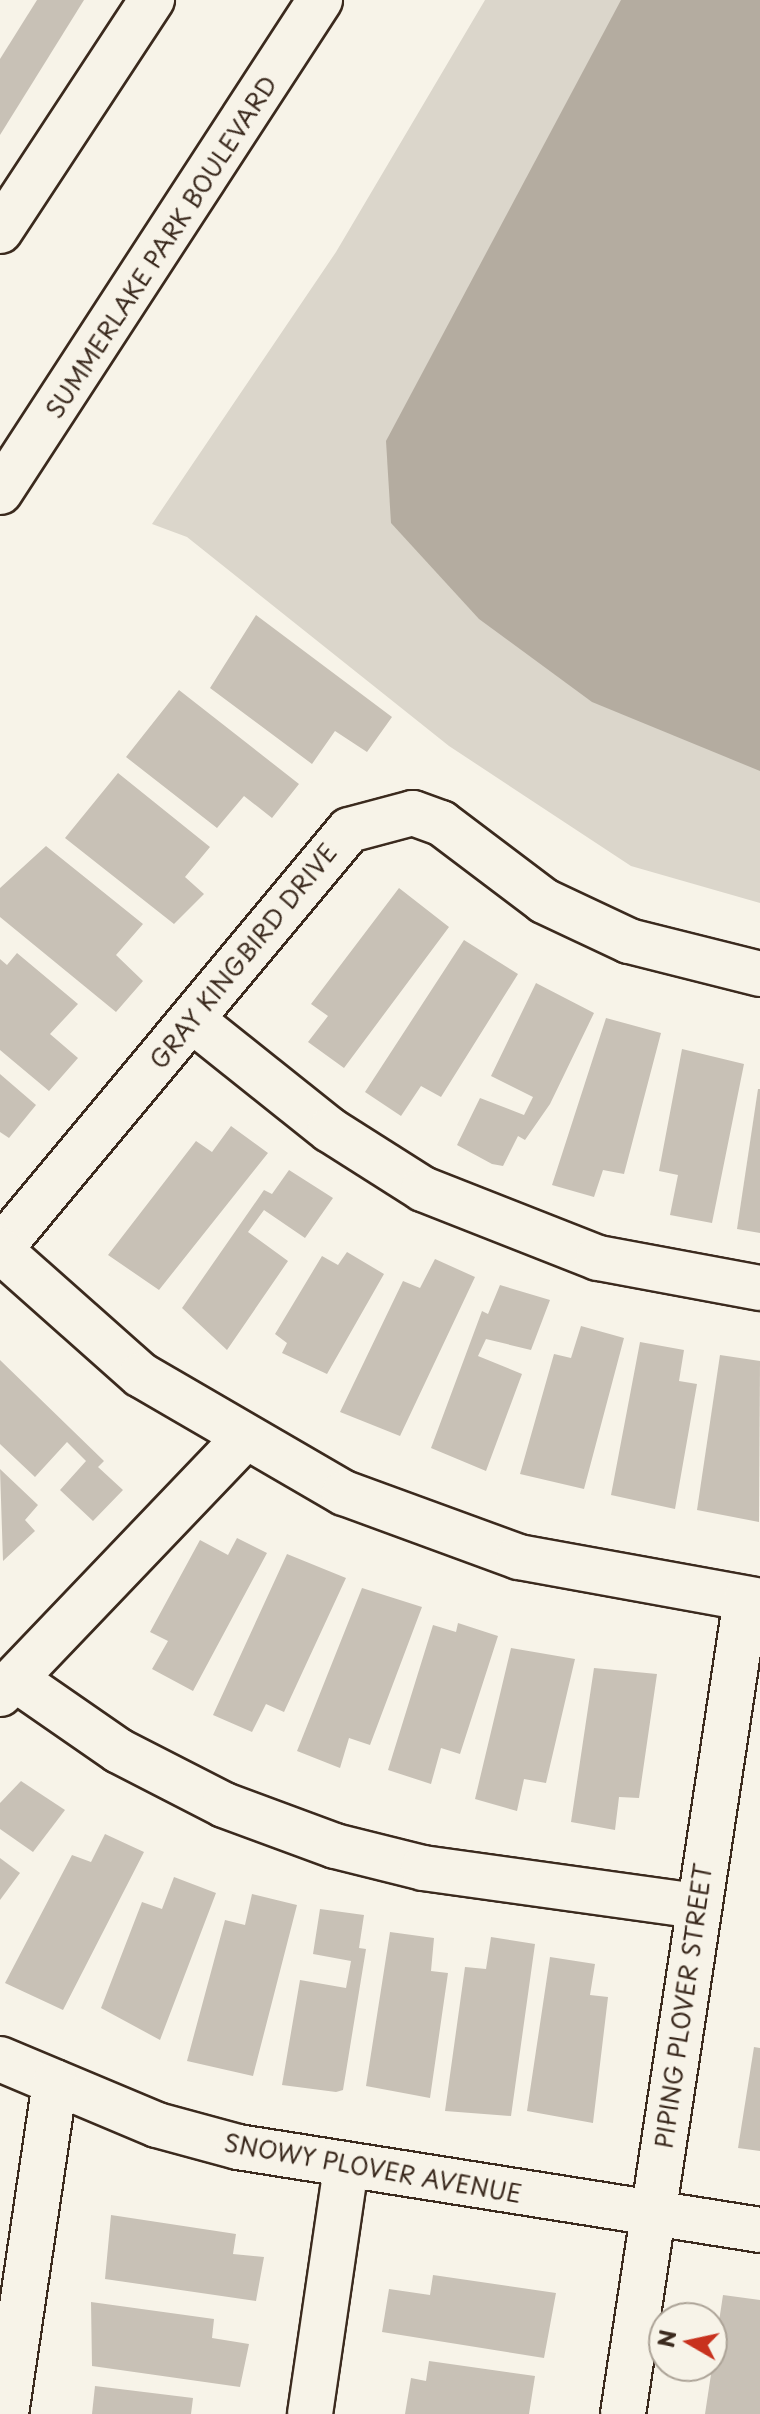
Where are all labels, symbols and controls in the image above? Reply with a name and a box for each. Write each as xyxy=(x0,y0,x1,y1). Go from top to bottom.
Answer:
street label: SUMMERLAKE PARK BOULEVARD xyxy=(38,69,284,425)
street label: GRAY KINGBIRD DRIVE xyxy=(143,838,343,1074)
street label: PIPING PLOVER STREET xyxy=(649,1861,717,2151)
street label: SNOWY PLOVER AVENUE xyxy=(222,2128,524,2208)
north arrow xyxy=(648,2302,728,2382)
text: N xyxy=(648,2327,683,2350)

